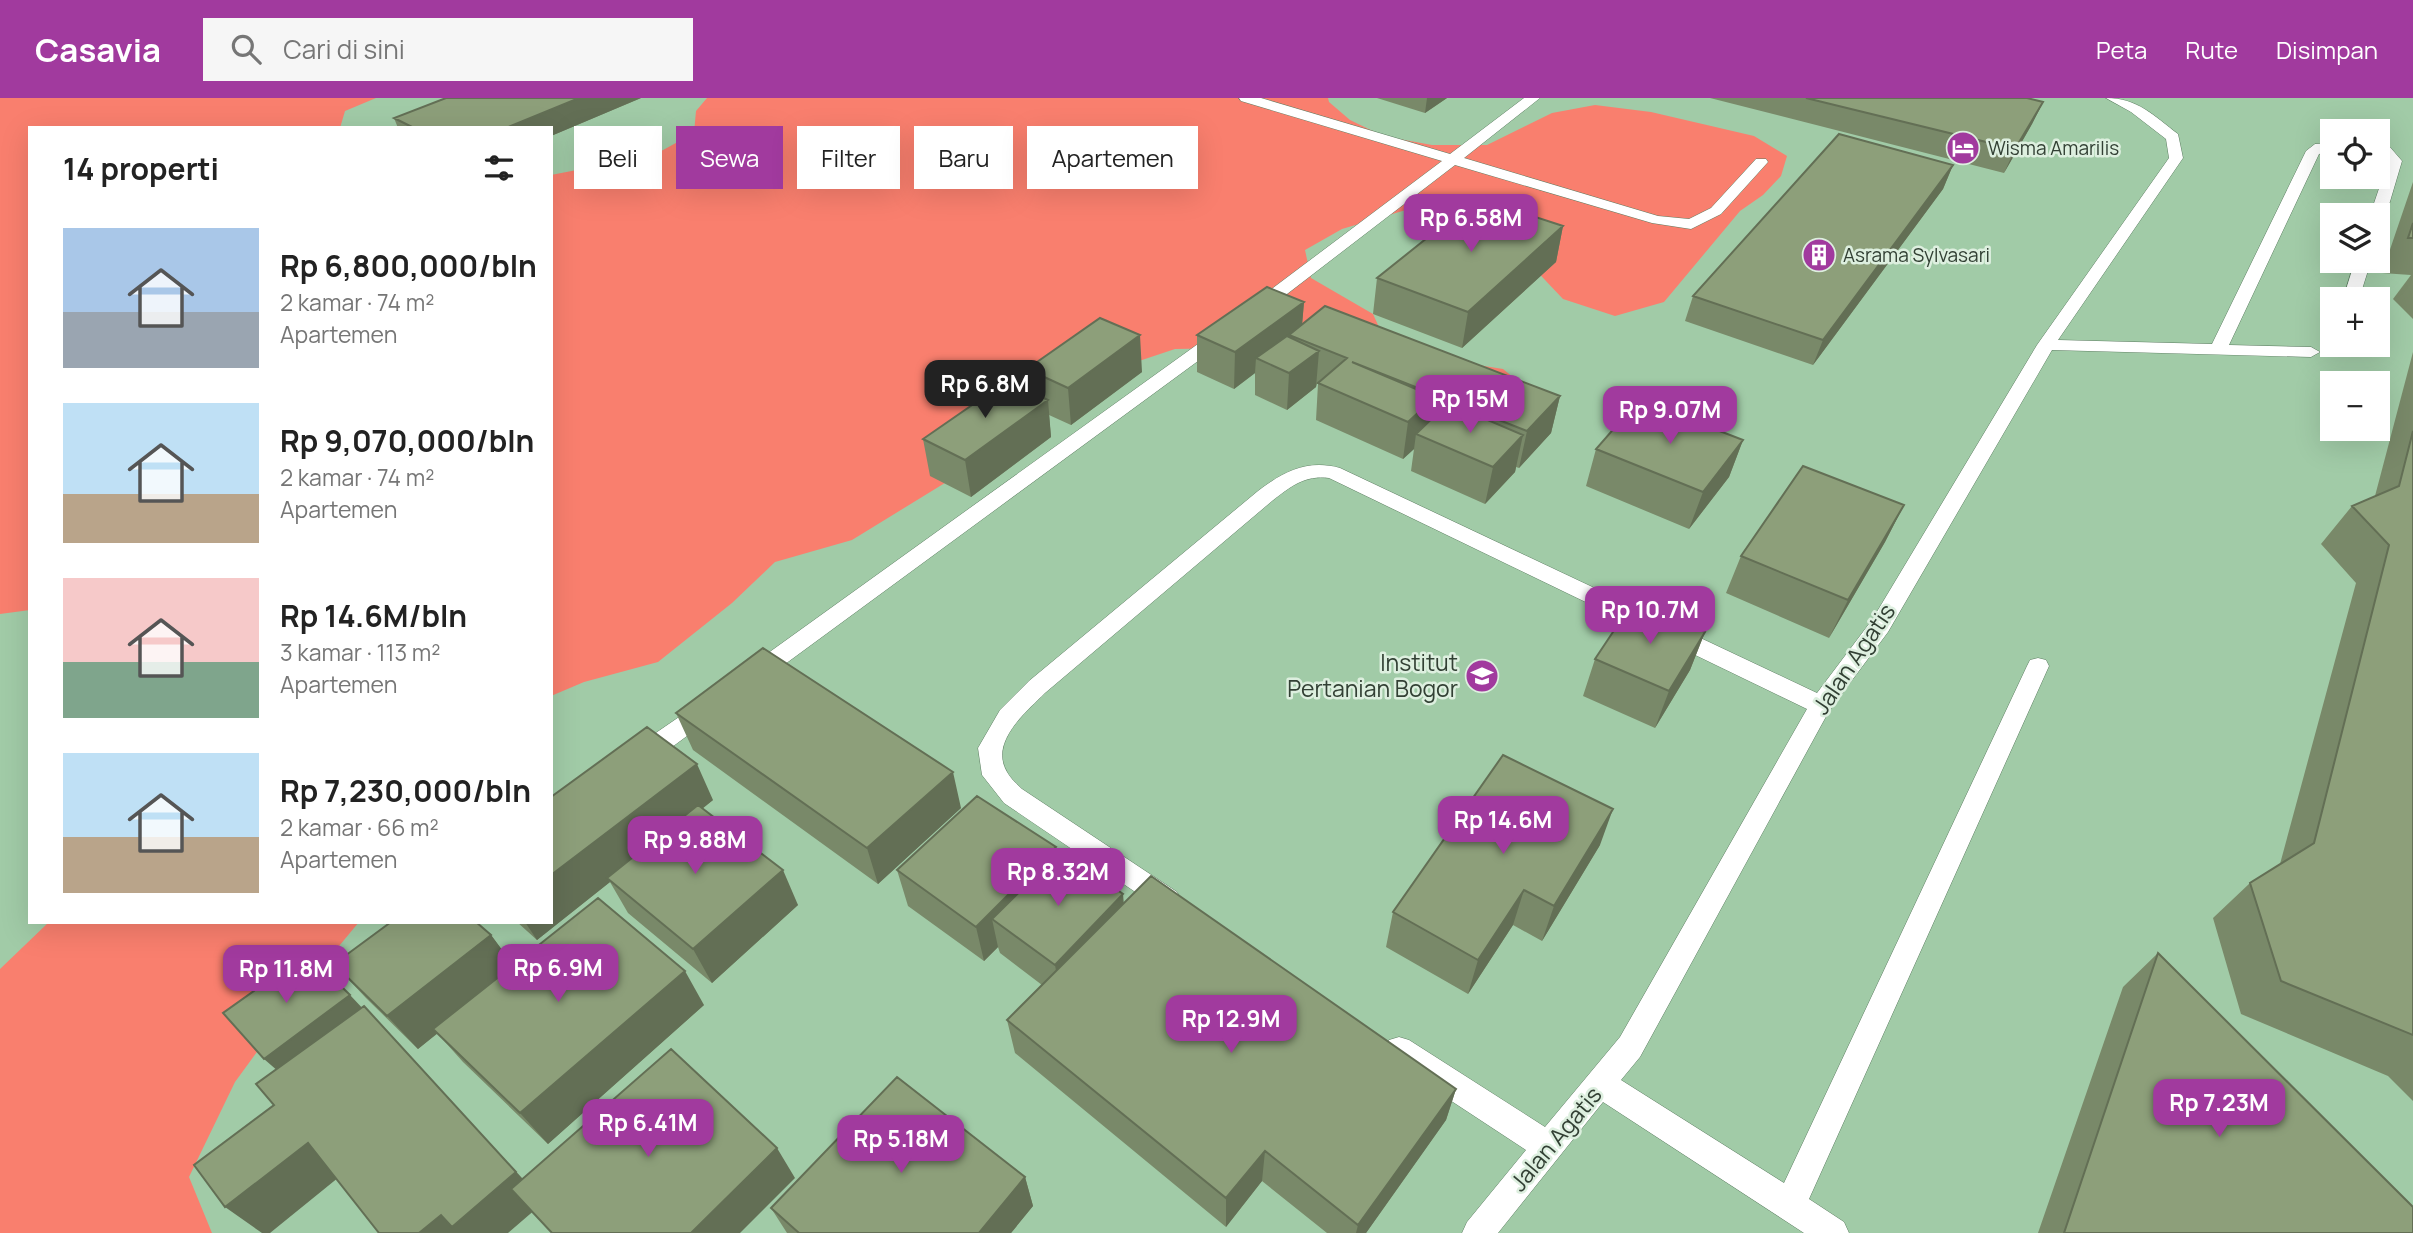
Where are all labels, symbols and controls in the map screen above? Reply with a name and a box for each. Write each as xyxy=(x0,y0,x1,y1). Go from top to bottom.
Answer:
search box xyxy=(203,18,693,81)
text: Casavia xyxy=(35,27,161,72)
icon: search xyxy=(227,30,265,68)
text: Cari di sini xyxy=(283,31,405,67)
text: Peta xyxy=(2096,33,2147,66)
text: Rute xyxy=(2185,33,2238,66)
text: Disimpan xyxy=(2276,33,2378,66)
map controls xyxy=(2320,119,2390,441)
button: locate xyxy=(2320,119,2390,189)
chip: Beli xyxy=(574,126,662,189)
chip: Sewa xyxy=(676,126,783,189)
chip: Filter xyxy=(797,126,900,189)
chip: Baru xyxy=(914,126,1013,189)
chip: Apartemen xyxy=(1027,126,1198,189)
hotel icon: Wisma Amarilis xyxy=(1944,129,1982,167)
place label: Wisma Amarilis xyxy=(1988,135,2119,161)
text: 14 properti xyxy=(63,148,219,189)
icon: filters xyxy=(480,149,518,187)
pin: Rp 6.58M xyxy=(1399,194,1543,254)
text: Rp 6.58M xyxy=(1420,201,1522,233)
button: layers xyxy=(2320,203,2390,273)
building icon: Asrama Sylvasari xyxy=(1800,236,1838,274)
place label: Asrama Sylvasari xyxy=(1843,242,1990,268)
text: Rp 6,800,000/bln xyxy=(280,245,537,286)
icon: home xyxy=(119,256,203,340)
text: 2 kamar · 74 m² xyxy=(280,286,434,318)
button: + xyxy=(2320,287,2390,357)
text: Apartemen xyxy=(280,318,397,350)
pin: Rp 6.8M xyxy=(920,360,1050,420)
text: Rp 6.8M xyxy=(941,367,1029,399)
button: − xyxy=(2320,371,2390,441)
pin: Rp 15M xyxy=(1413,376,1527,435)
text: Rp 15M xyxy=(1431,382,1509,414)
pin: Rp 9.07M xyxy=(1598,386,1742,446)
text: Rp 9.07M xyxy=(1619,393,1721,425)
text: Rp 9,070,000/bln xyxy=(280,420,534,461)
icon: home xyxy=(119,431,203,515)
text: 2 kamar · 74 m² xyxy=(280,461,434,493)
text: Apartemen xyxy=(280,493,397,525)
pin: Rp 10.7M xyxy=(1578,587,1722,646)
text: Rp 10.7M xyxy=(1601,593,1699,625)
text: Rp 14.6M/bln xyxy=(280,595,467,636)
street label: Jalan Agatis xyxy=(1804,597,1902,720)
icon: home xyxy=(119,606,203,690)
text: 3 kamar · 113 m² xyxy=(280,636,440,668)
place label: Institut Pertanian Bogor xyxy=(1287,646,1458,704)
school or university icon: Institut Pertanian Bogor xyxy=(1463,657,1501,695)
text: Apartemen xyxy=(280,668,397,700)
text: Rp 7,230,000/bln xyxy=(280,770,531,811)
icon: home xyxy=(119,781,203,865)
pin: Rp 14.6M xyxy=(1431,796,1575,856)
text: Rp 14.6M xyxy=(1454,803,1552,835)
text: 2 kamar · 66 m² xyxy=(280,811,439,843)
pin: Rp 9.88M xyxy=(623,816,767,876)
text: Rp 9.88M xyxy=(644,823,746,855)
text: Apartemen xyxy=(280,843,397,875)
pin: Rp 8.32M xyxy=(986,848,1130,908)
text: Rp 8.32M xyxy=(1007,855,1109,887)
pin: Rp 6.9M xyxy=(493,944,623,1004)
pin: Rp 11.8M xyxy=(214,946,358,1005)
text: Rp 6.9M xyxy=(513,951,603,983)
text: Rp 11.8M xyxy=(239,952,333,984)
pin: Rp 12.9M xyxy=(1159,996,1303,1055)
text: Rp 12.9M xyxy=(1182,1002,1280,1034)
street label: Jalan Agatis xyxy=(1502,1079,1608,1197)
pin: Rp 7.23M xyxy=(2147,1080,2291,1139)
text: Rp 7.23M xyxy=(2169,1086,2269,1118)
pin: Rp 6.41M xyxy=(576,1100,720,1159)
text: Rp 6.41M xyxy=(599,1106,697,1138)
pin: Rp 5.18M xyxy=(829,1116,973,1175)
text: Rp 5.18M xyxy=(853,1122,949,1154)

